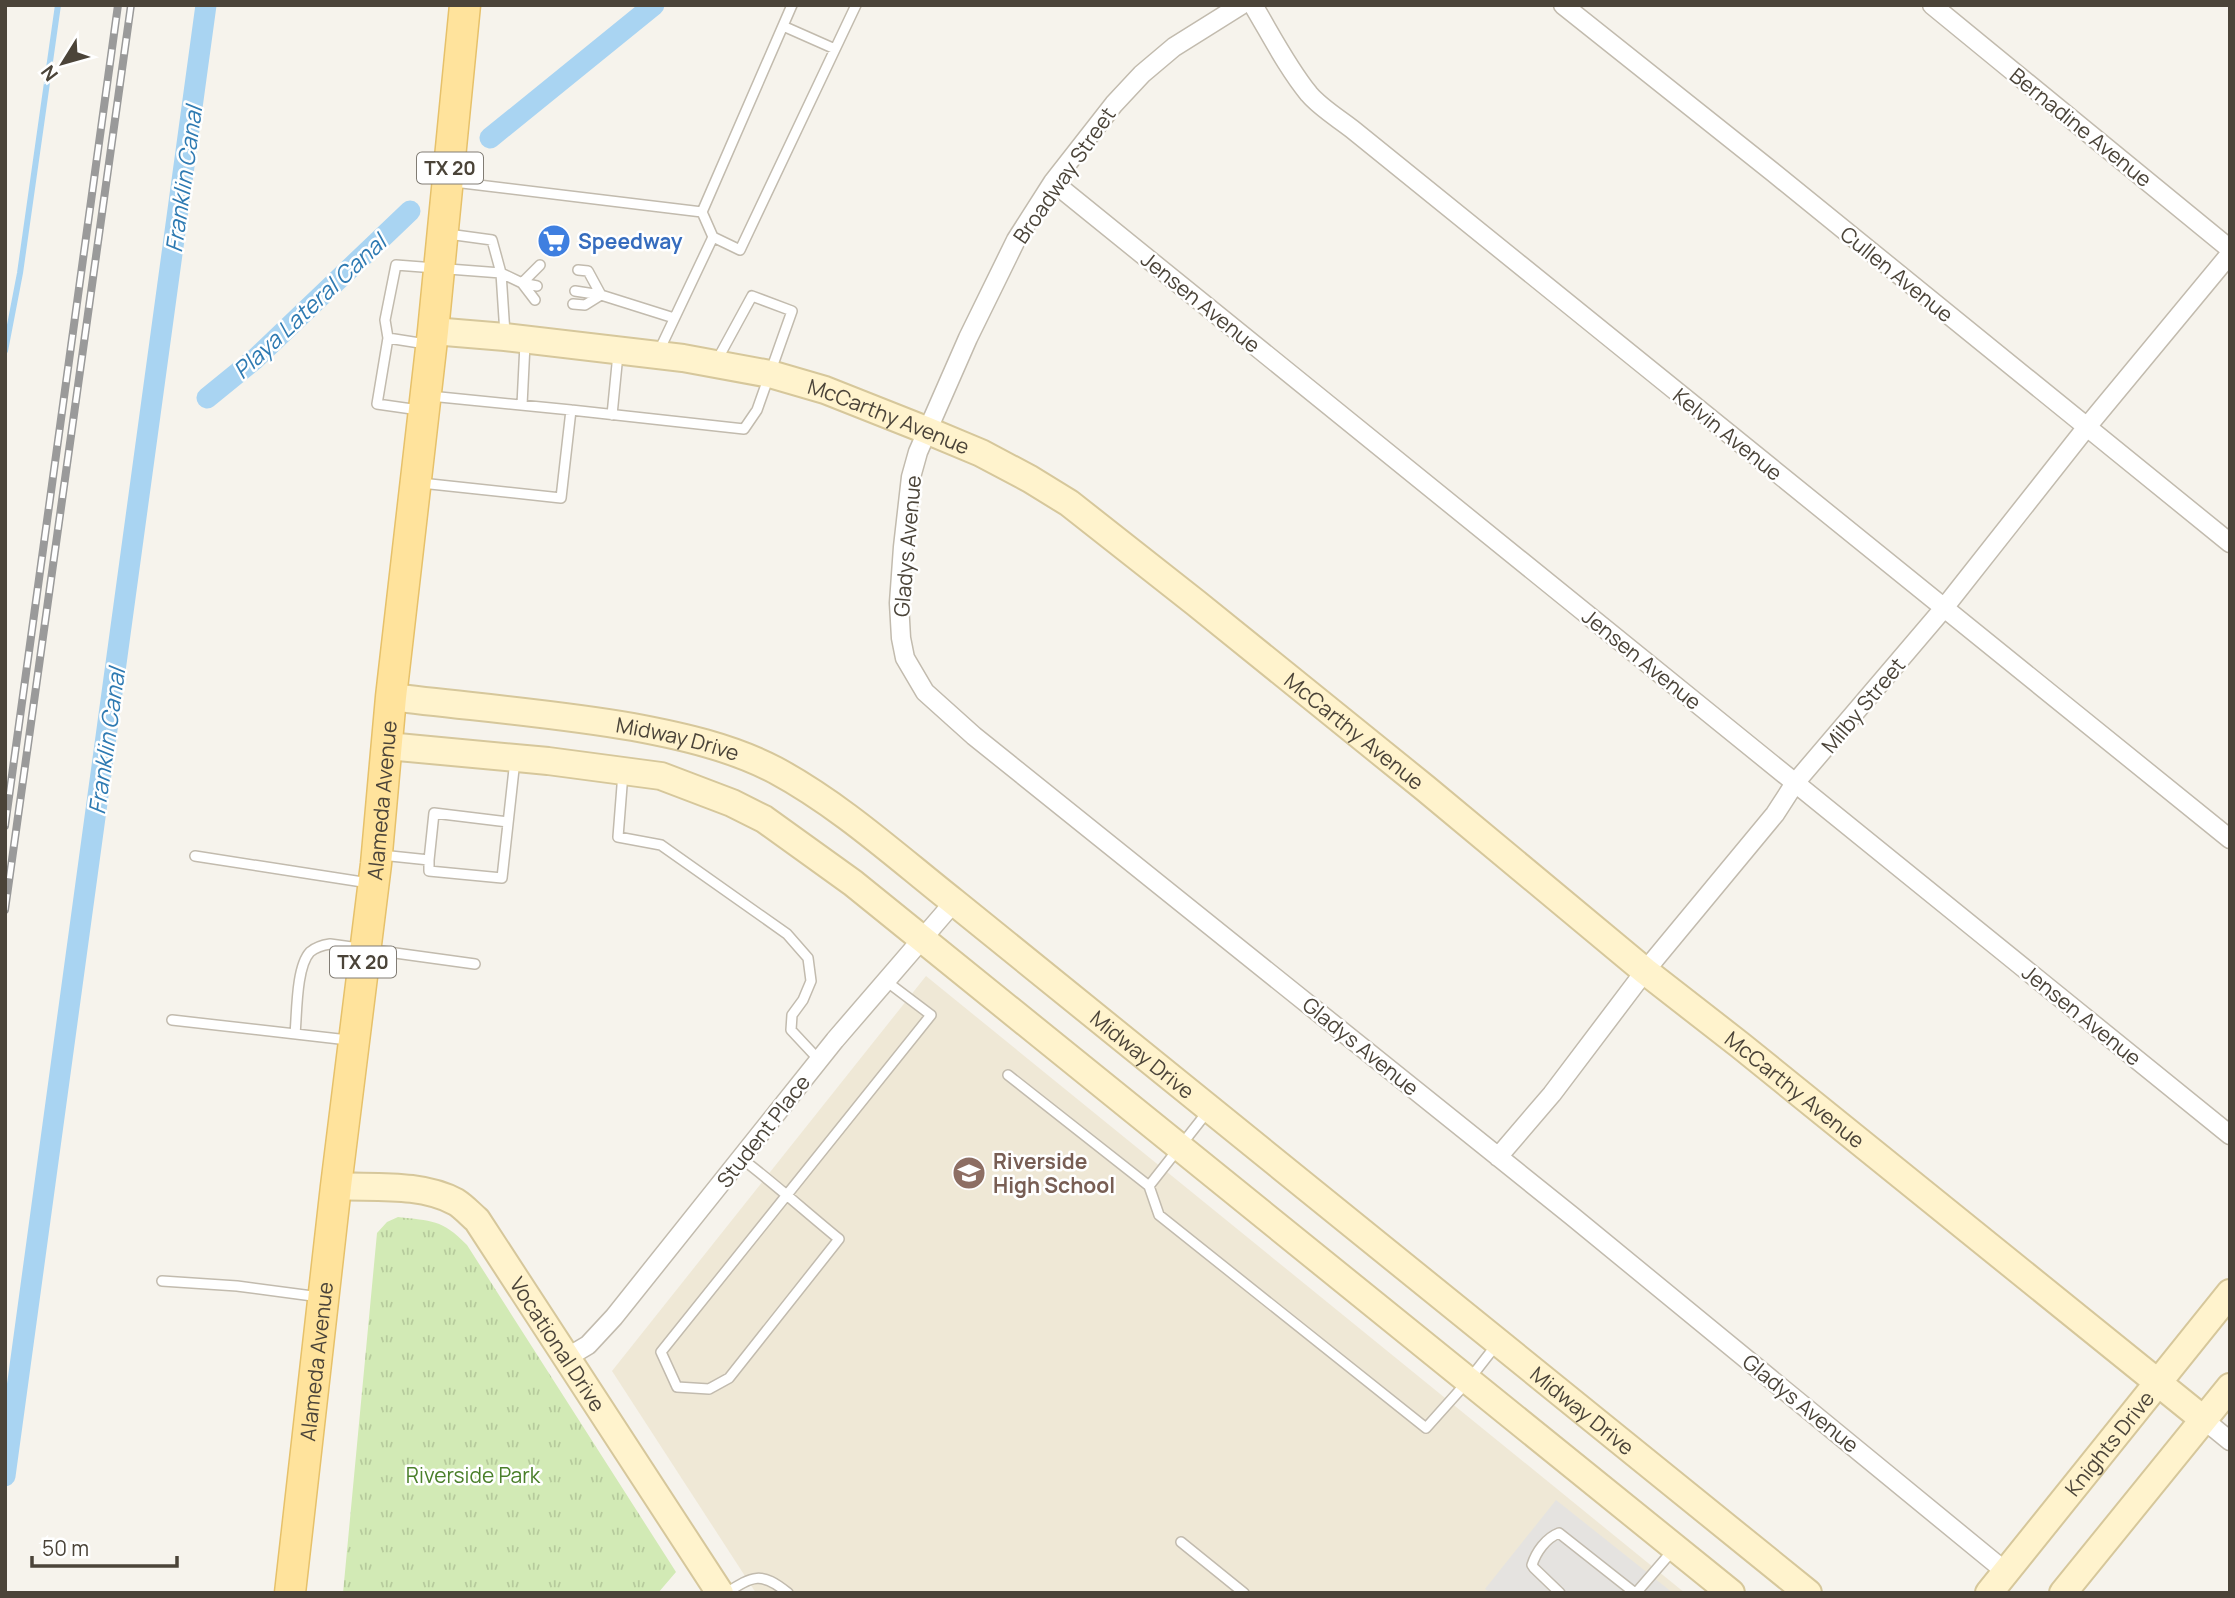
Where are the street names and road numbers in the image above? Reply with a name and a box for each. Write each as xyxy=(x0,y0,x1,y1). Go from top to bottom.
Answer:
street label: Bernadine Avenue xyxy=(2004,61,2158,193)
street label: Broadway Street xyxy=(1007,101,1121,249)
road number: TX 20 xyxy=(417,152,483,184)
street label: Cullen Avenue xyxy=(1835,220,1959,328)
street label: Jensen Avenue xyxy=(1136,245,1266,359)
street label: McCarthy Avenue xyxy=(805,372,974,461)
street label: Kelvin Avenue xyxy=(1668,381,1788,487)
street label: Gladys Avenue xyxy=(887,474,927,618)
street label: Jensen Avenue xyxy=(1577,602,1707,716)
street label: Milby Street xyxy=(1815,651,1911,759)
street label: McCarthy Avenue xyxy=(1279,666,1430,796)
street label: Midway Drive xyxy=(614,710,743,767)
street label: Alameda Avenue xyxy=(360,719,403,882)
road number: TX 20 xyxy=(330,946,396,978)
street label: Jensen Avenue xyxy=(2017,958,2147,1072)
street label: Gladys Avenue xyxy=(1297,990,1425,1102)
street label: Midway Drive xyxy=(1085,1004,1200,1105)
street label: McCarthy Avenue xyxy=(1719,1025,1871,1154)
street label: Student Place xyxy=(710,1069,816,1193)
street label: Vocational Drive xyxy=(504,1271,612,1417)
street label: Alameda Avenue xyxy=(293,1280,339,1443)
street label: Gladys Avenue xyxy=(1737,1347,1865,1459)
street label: Midway Drive xyxy=(1525,1360,1640,1461)
street label: Knights Drive xyxy=(2058,1385,2160,1502)

